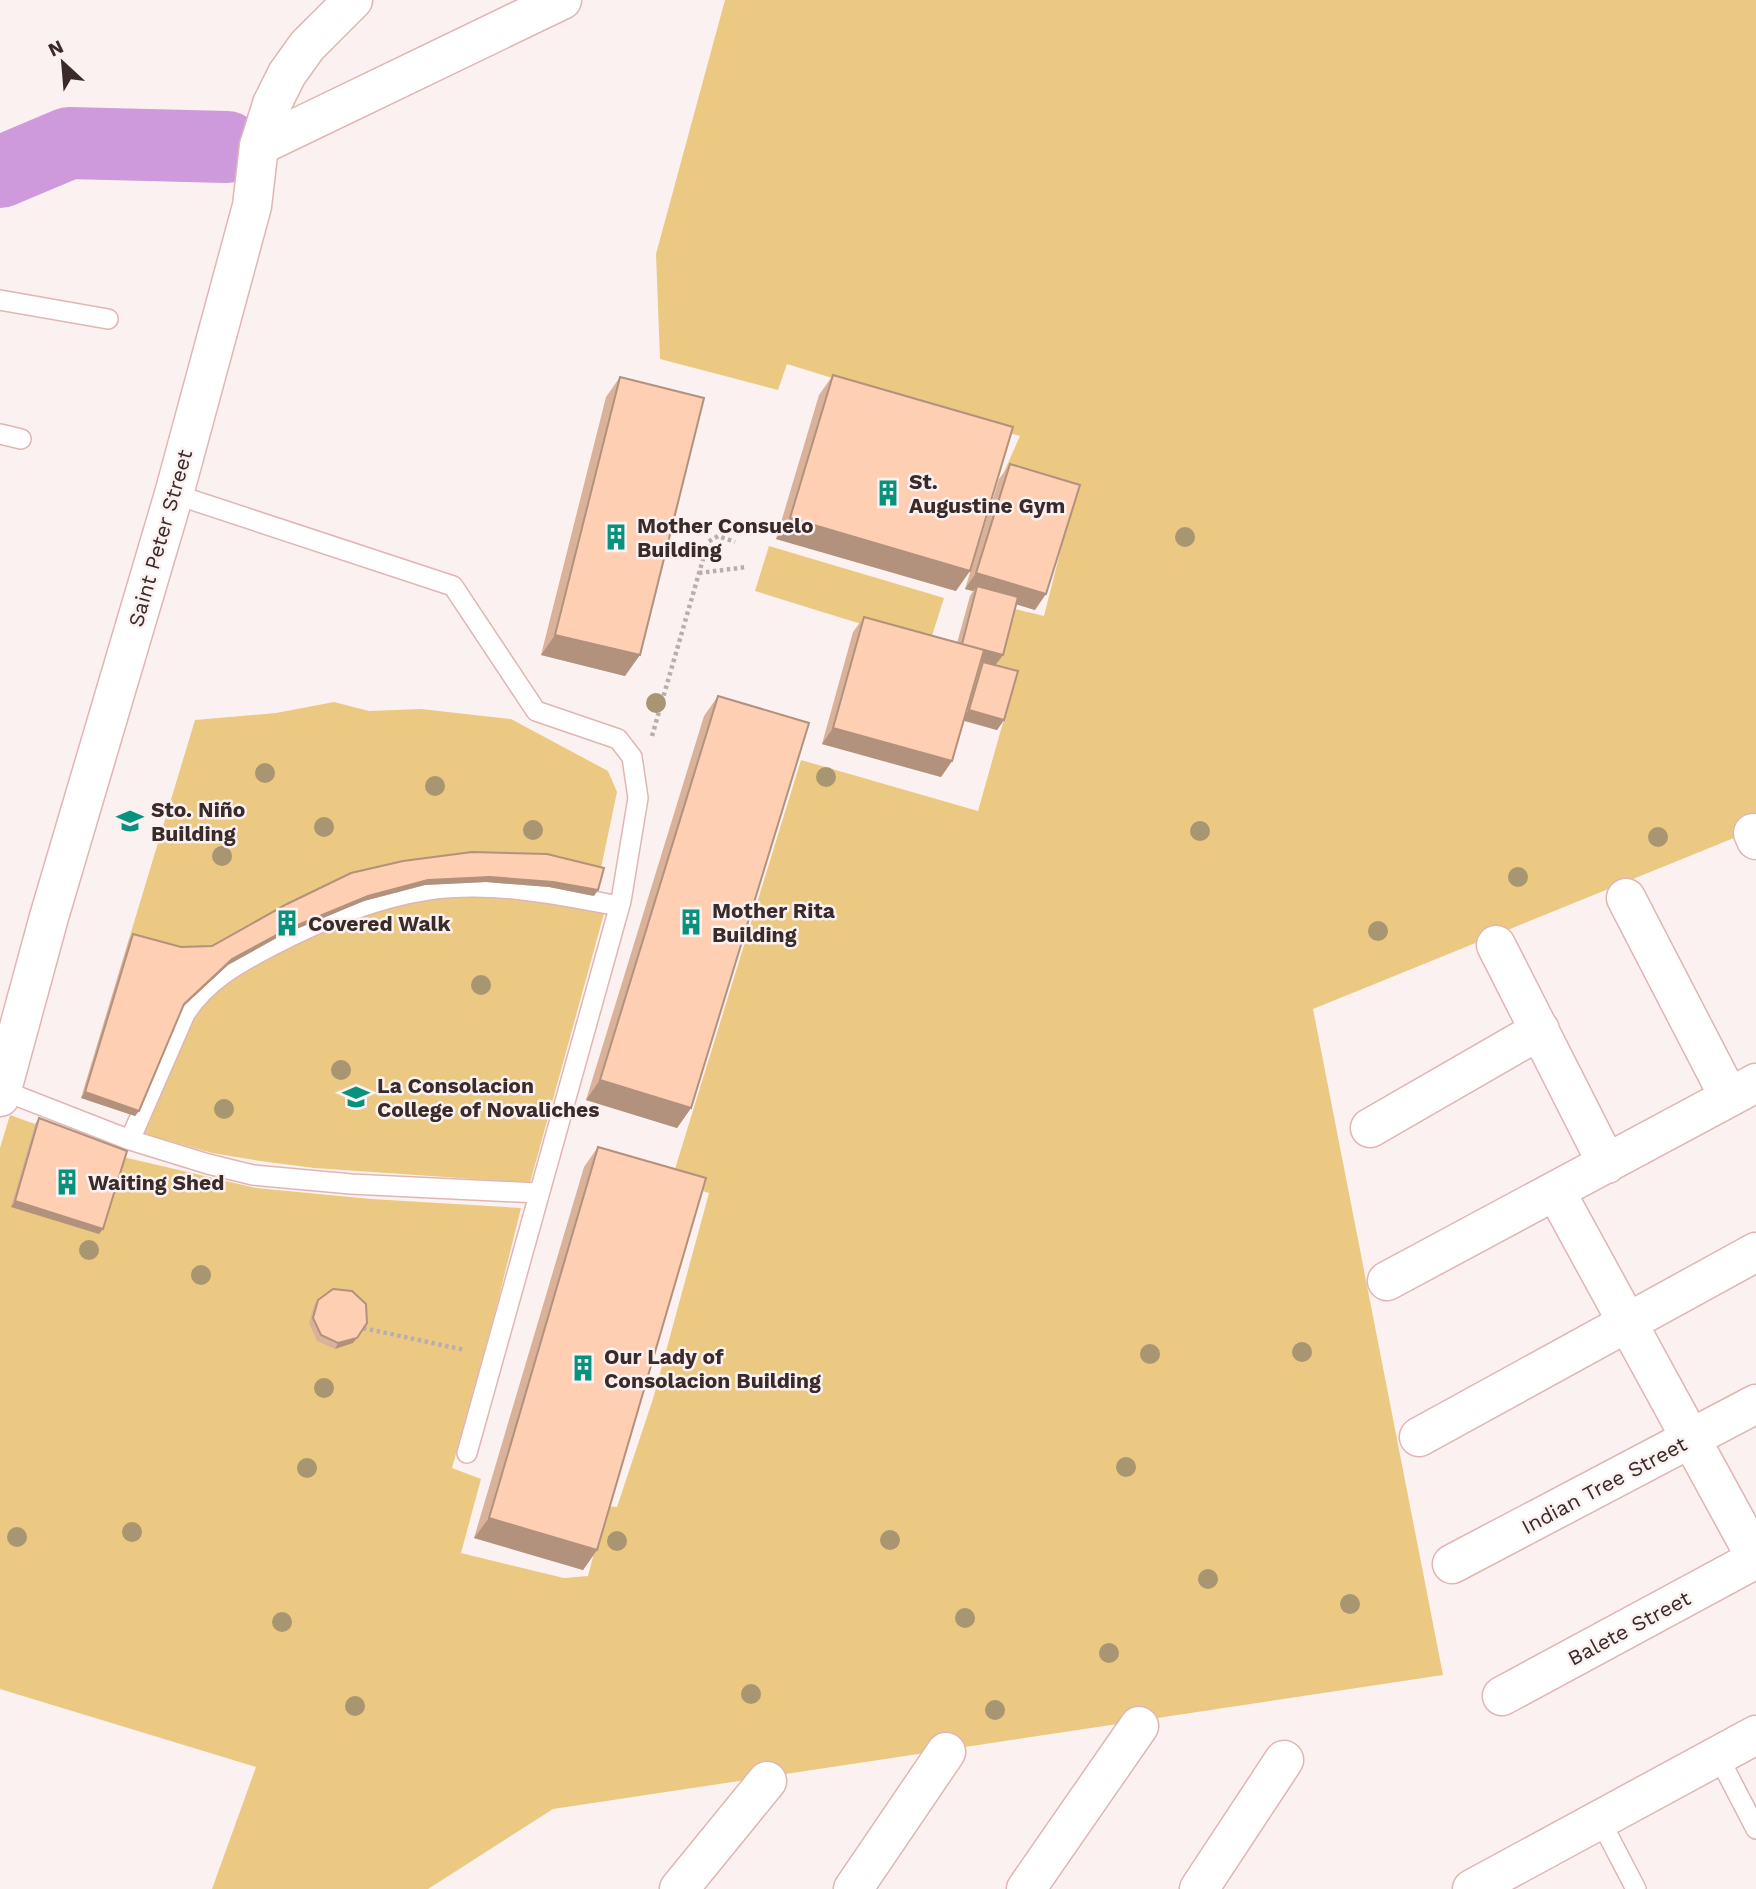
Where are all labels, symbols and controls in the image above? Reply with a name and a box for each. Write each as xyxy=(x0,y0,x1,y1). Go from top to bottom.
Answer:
north arrow xyxy=(28,28,98,98)
text: N xyxy=(44,35,67,62)
street label: Saint Peter Street xyxy=(123,446,197,630)
place label: St. Augustine Gym xyxy=(909,469,1065,518)
building icon: St. Augustine Gym xyxy=(873,478,903,508)
place label: Mother Consuelo Building xyxy=(637,513,814,562)
building icon: Mother Consuelo Building xyxy=(601,522,631,552)
place label: Sto. Niño Building xyxy=(151,797,245,846)
school or university icon: Sto. Niño Building xyxy=(115,806,145,836)
place label: Mother Rita Building xyxy=(712,898,836,947)
building icon: Mother Rita Building xyxy=(676,907,706,937)
building icon: Covered Walk xyxy=(272,908,302,938)
place label: Covered Walk xyxy=(308,911,451,936)
place label: La Consolacion College of Novaliches xyxy=(377,1073,599,1122)
school or university icon: La Consolacion College of Novaliches xyxy=(341,1082,371,1112)
building icon: Waiting Shed xyxy=(52,1167,82,1197)
place label: Waiting Shed xyxy=(88,1170,224,1195)
place label: Our Lady of Consolacion Building xyxy=(604,1344,821,1393)
building icon: Our Lady of Consolacion Building xyxy=(568,1353,598,1383)
street label: Indian Tree Street xyxy=(1517,1431,1691,1539)
street label: Balete Street xyxy=(1563,1585,1695,1671)

